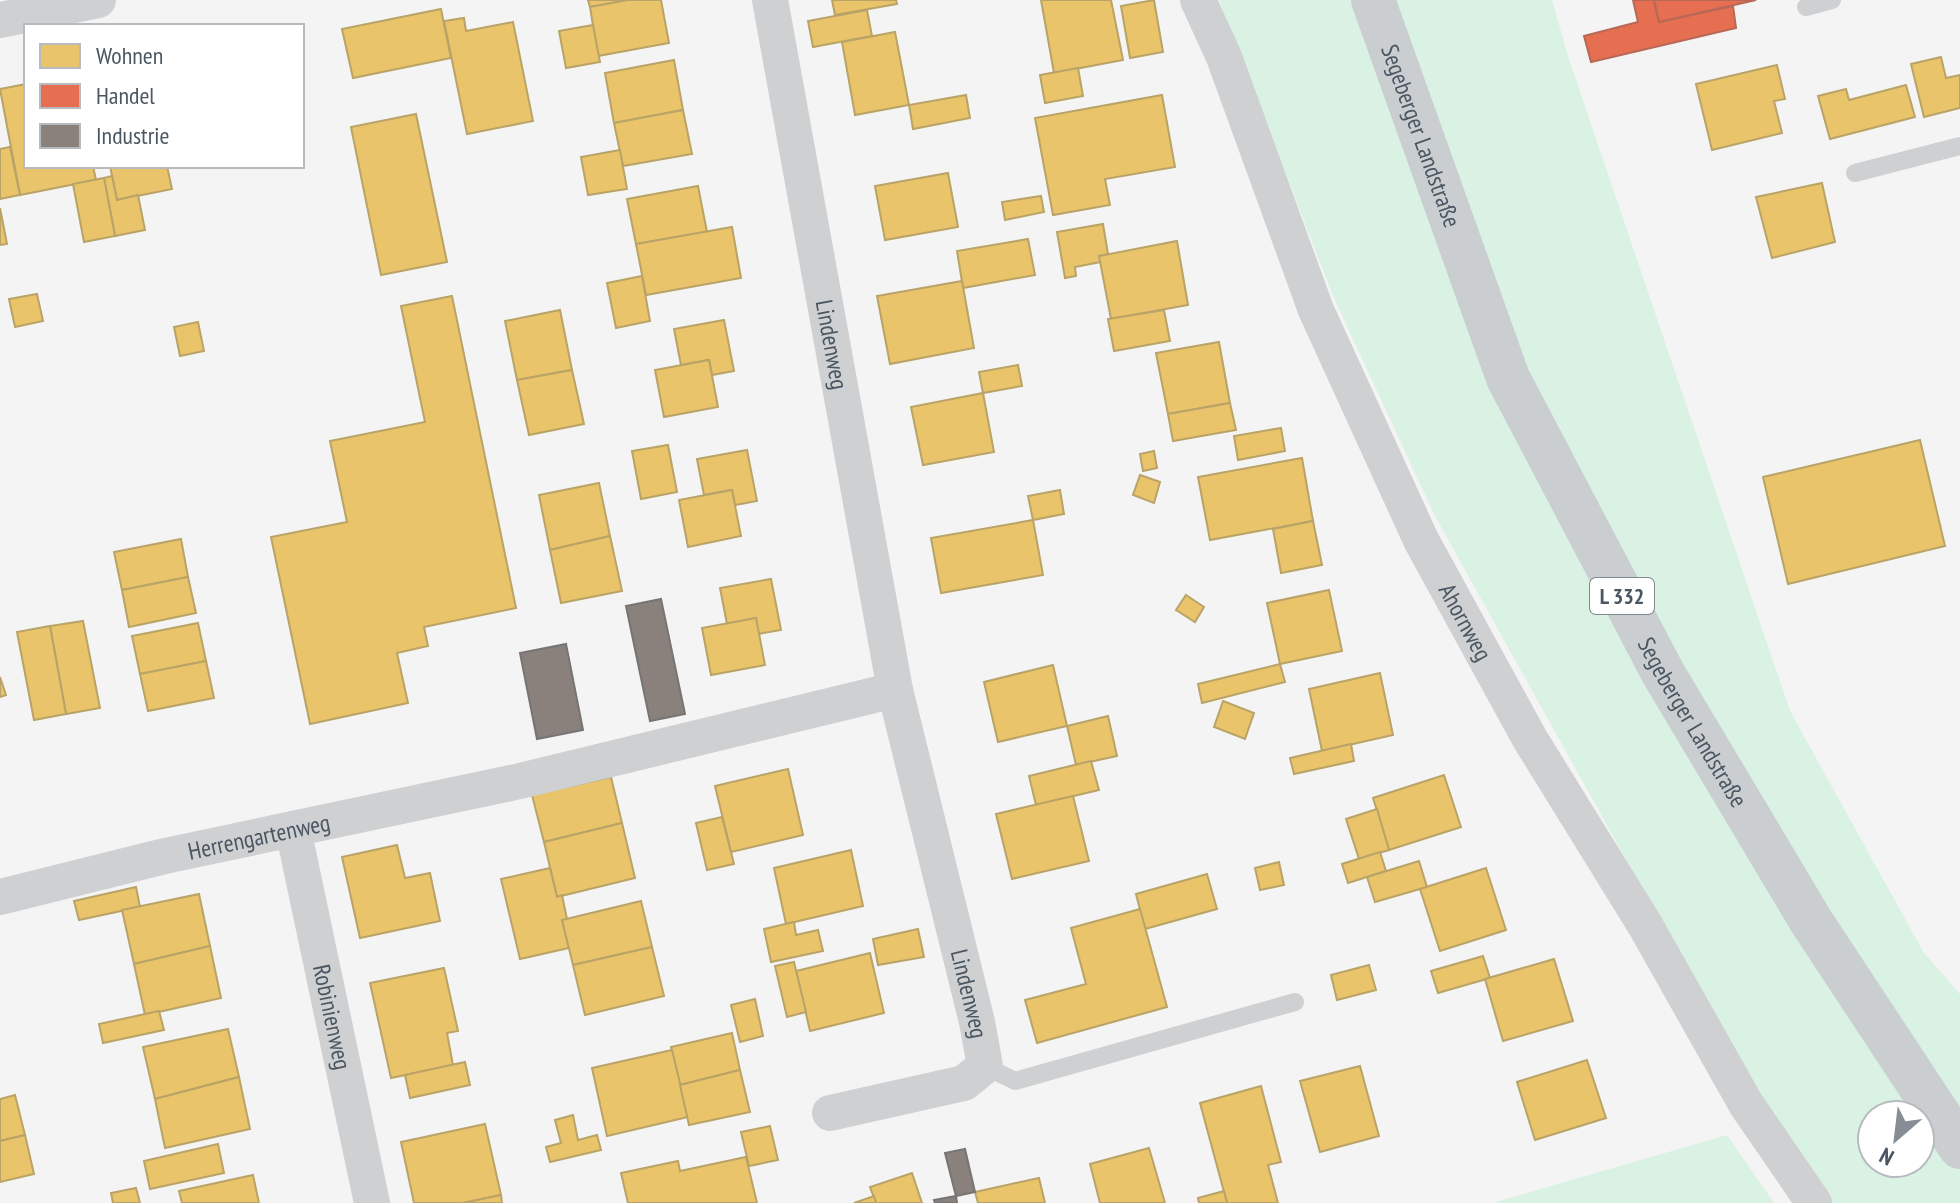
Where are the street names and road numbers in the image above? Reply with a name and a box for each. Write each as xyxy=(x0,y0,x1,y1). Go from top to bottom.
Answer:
street label: Segeberger Landstraße xyxy=(1375,40,1468,231)
street label: Lindenweg xyxy=(809,297,856,392)
street label: Ahornweg xyxy=(1432,578,1499,666)
road number: L 332 xyxy=(1590,578,1654,614)
street label: Segeberger Landstraße xyxy=(1631,632,1755,813)
street label: Herrengartenweg xyxy=(185,806,333,866)
street label: Lindenweg xyxy=(944,946,995,1041)
street label: Robinienweg xyxy=(306,961,359,1072)

